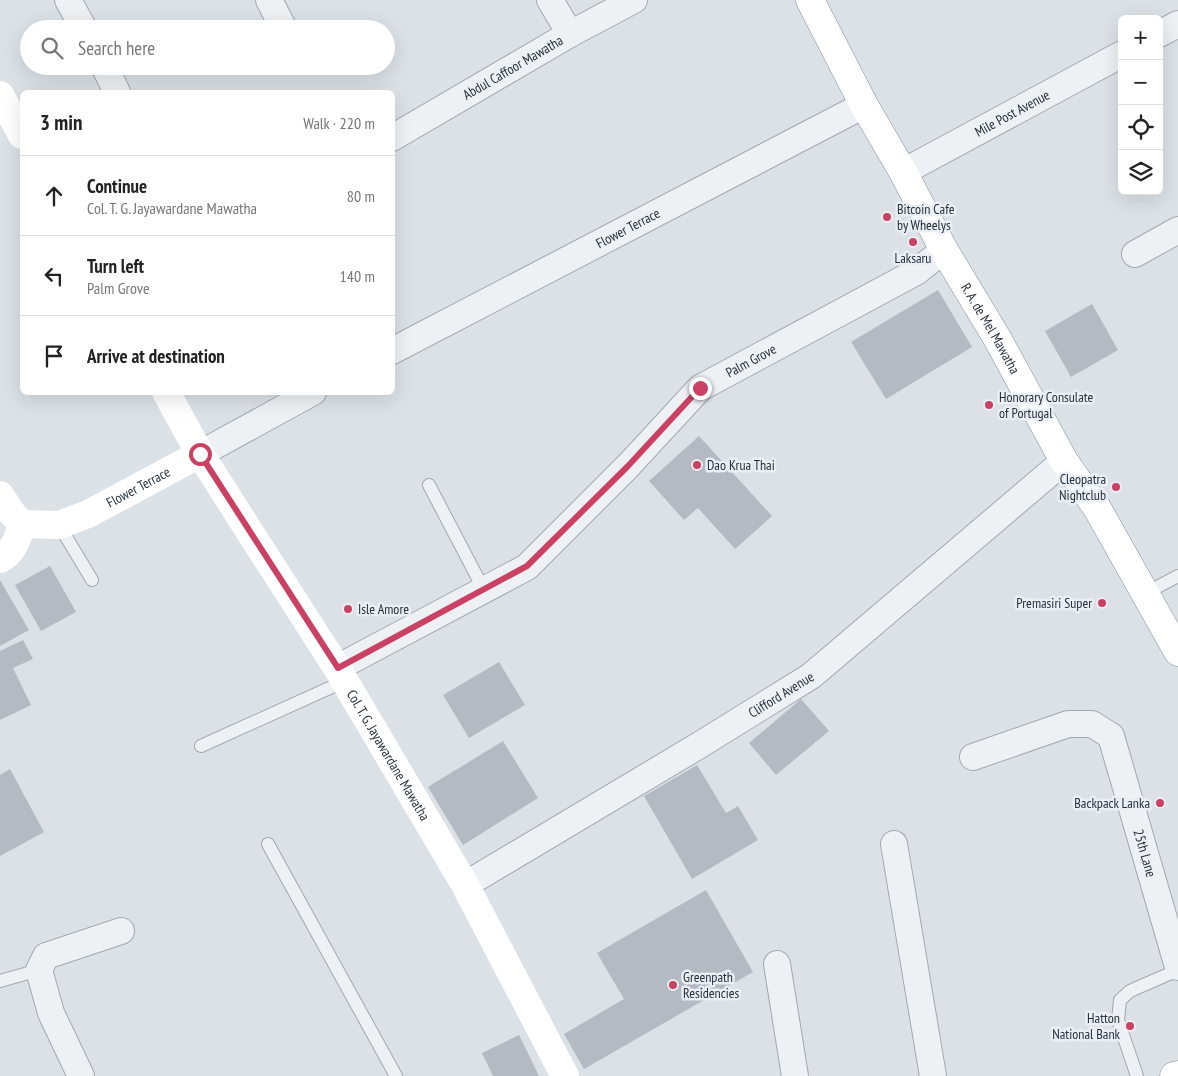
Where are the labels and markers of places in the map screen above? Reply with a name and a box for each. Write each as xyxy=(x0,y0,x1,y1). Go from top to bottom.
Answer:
place label: Bitcoin Cafe by Wheelys xyxy=(897,200,955,234)
marker: Bitcoin Cafe by Wheelys xyxy=(881,211,893,223)
marker: Laksaru xyxy=(907,236,919,248)
place label: Laksaru xyxy=(895,249,931,267)
place label: Honorary Consulate of Portugal xyxy=(999,388,1093,422)
marker: Honorary Consulate of Portugal xyxy=(983,399,995,411)
place label: Dao Krua Thai xyxy=(707,456,775,474)
marker: Dao Krua Thai xyxy=(691,459,703,471)
place label: Cleopatra Nightclub xyxy=(1059,470,1106,504)
marker: Cleopatra Nightclub xyxy=(1110,481,1122,493)
place label: Premasiri Super xyxy=(1016,594,1092,612)
marker: Premasiri Super xyxy=(1096,597,1108,609)
place label: Isle Amore xyxy=(358,600,409,618)
marker: Isle Amore xyxy=(342,603,354,615)
place label: Backpack Lanka xyxy=(1074,794,1150,812)
marker: Backpack Lanka xyxy=(1154,797,1166,809)
place label: Greenpath Residencies xyxy=(683,968,740,1002)
marker: Greenpath Residencies xyxy=(667,979,679,991)
place label: Hatton National Bank xyxy=(1052,1009,1121,1043)
marker: Hatton National Bank xyxy=(1124,1020,1136,1032)

